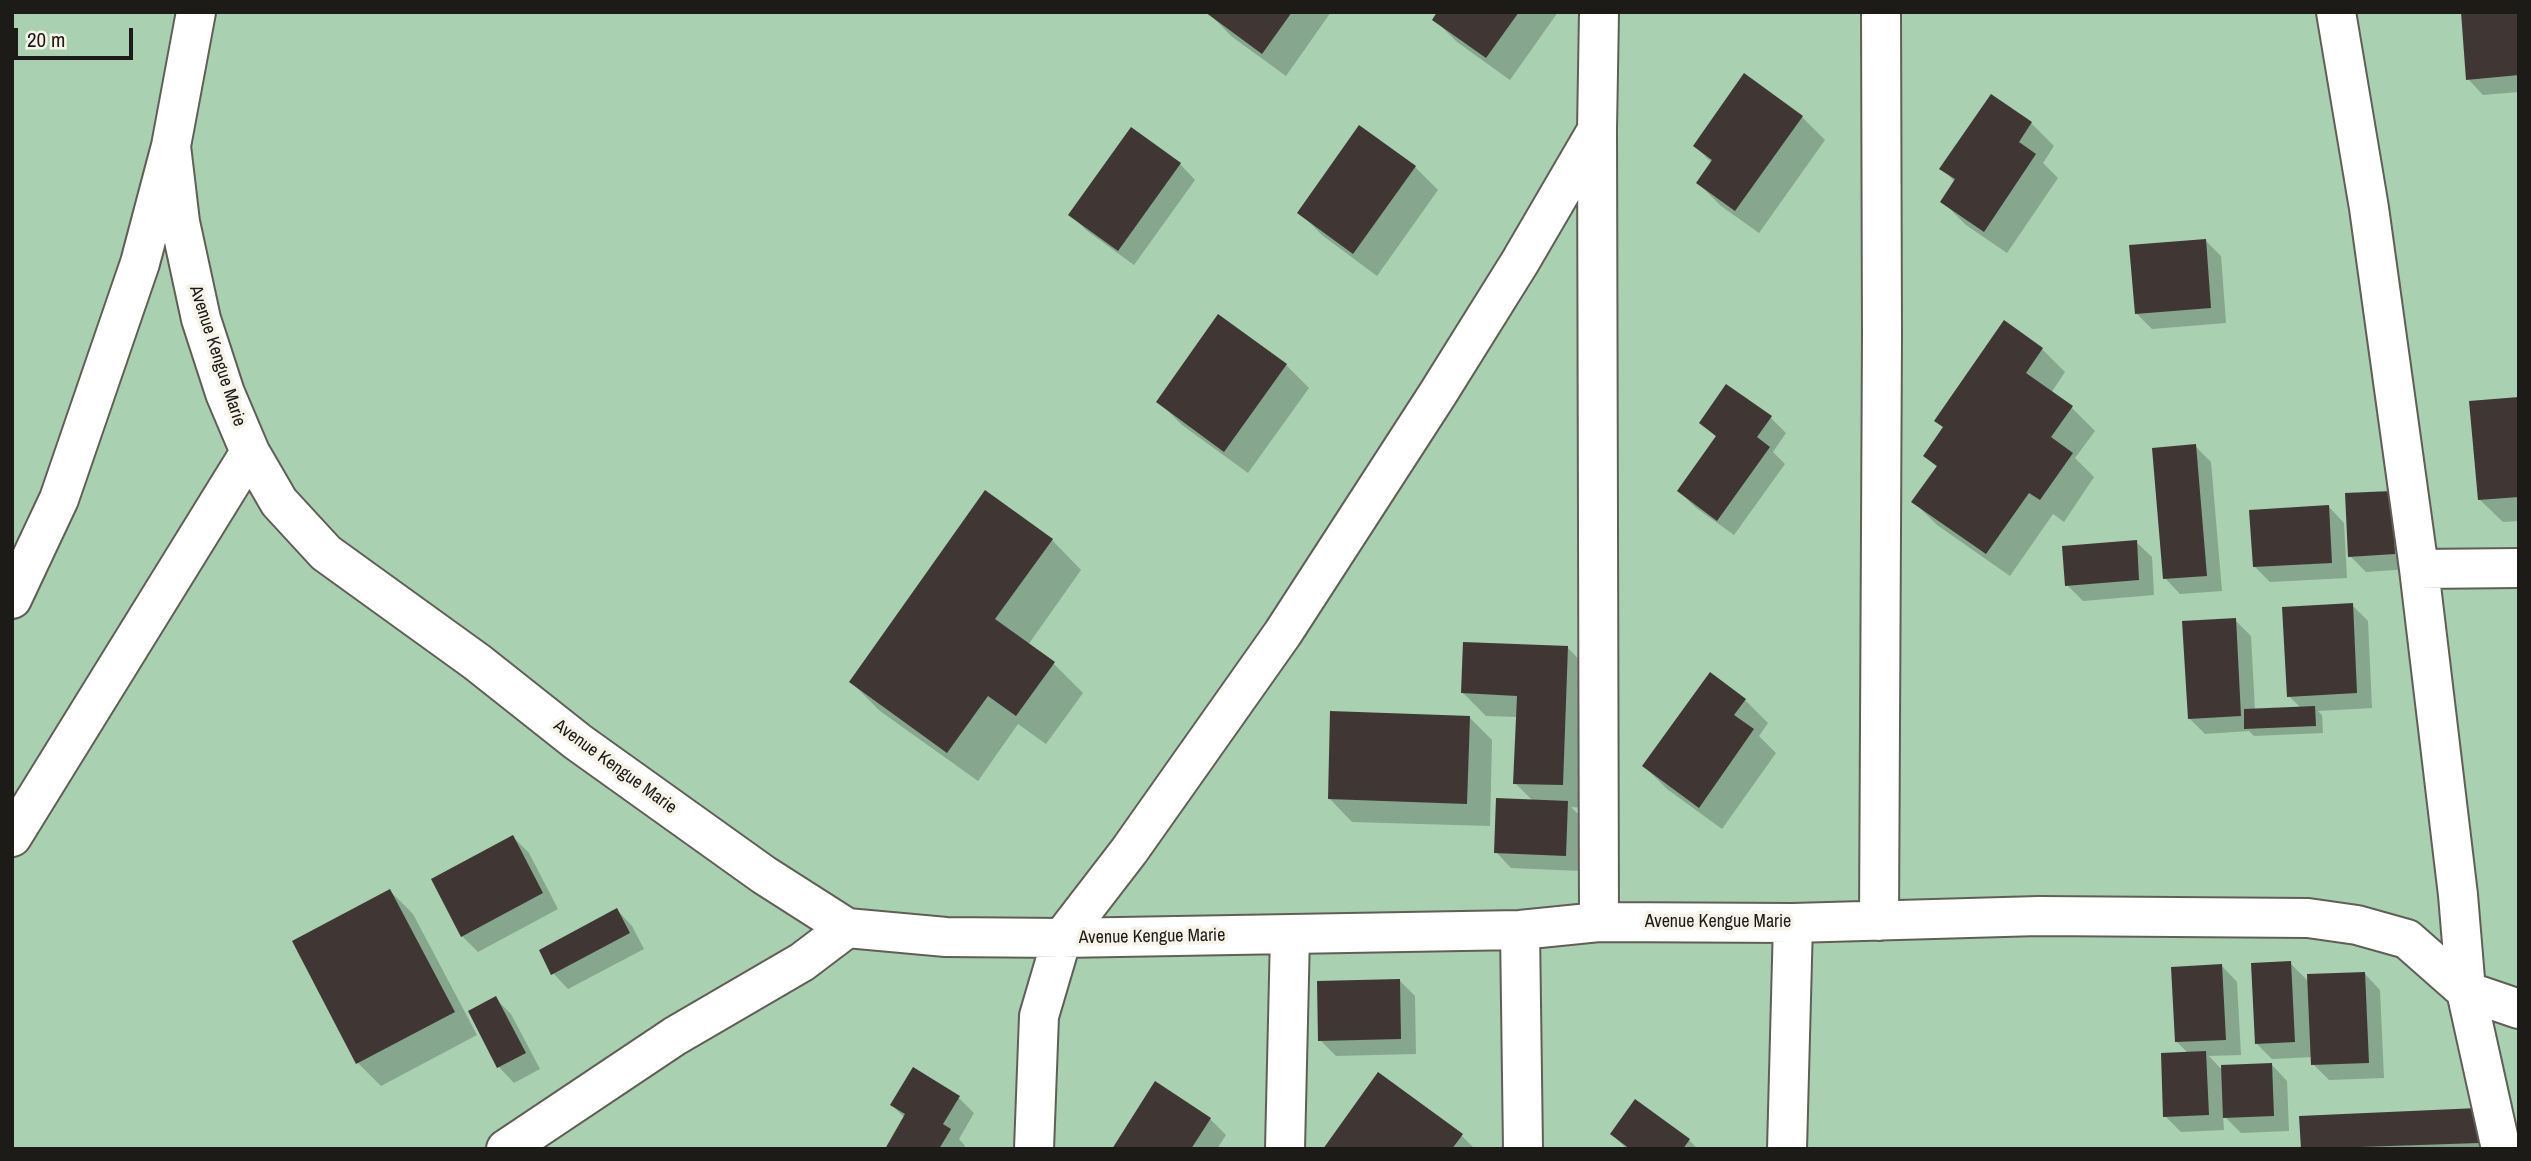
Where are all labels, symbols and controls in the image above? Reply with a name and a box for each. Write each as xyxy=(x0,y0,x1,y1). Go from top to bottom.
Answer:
scale bar xyxy=(18,14,136,58)
text: 20 m xyxy=(27,25,65,54)
street label: Avenue Kengue Marie xyxy=(184,283,250,429)
street label: Avenue Kengue Marie xyxy=(549,715,681,819)
street label: Avenue Kengue Marie xyxy=(1645,911,1791,933)
street label: Avenue Kengue Marie xyxy=(1079,925,1225,949)

